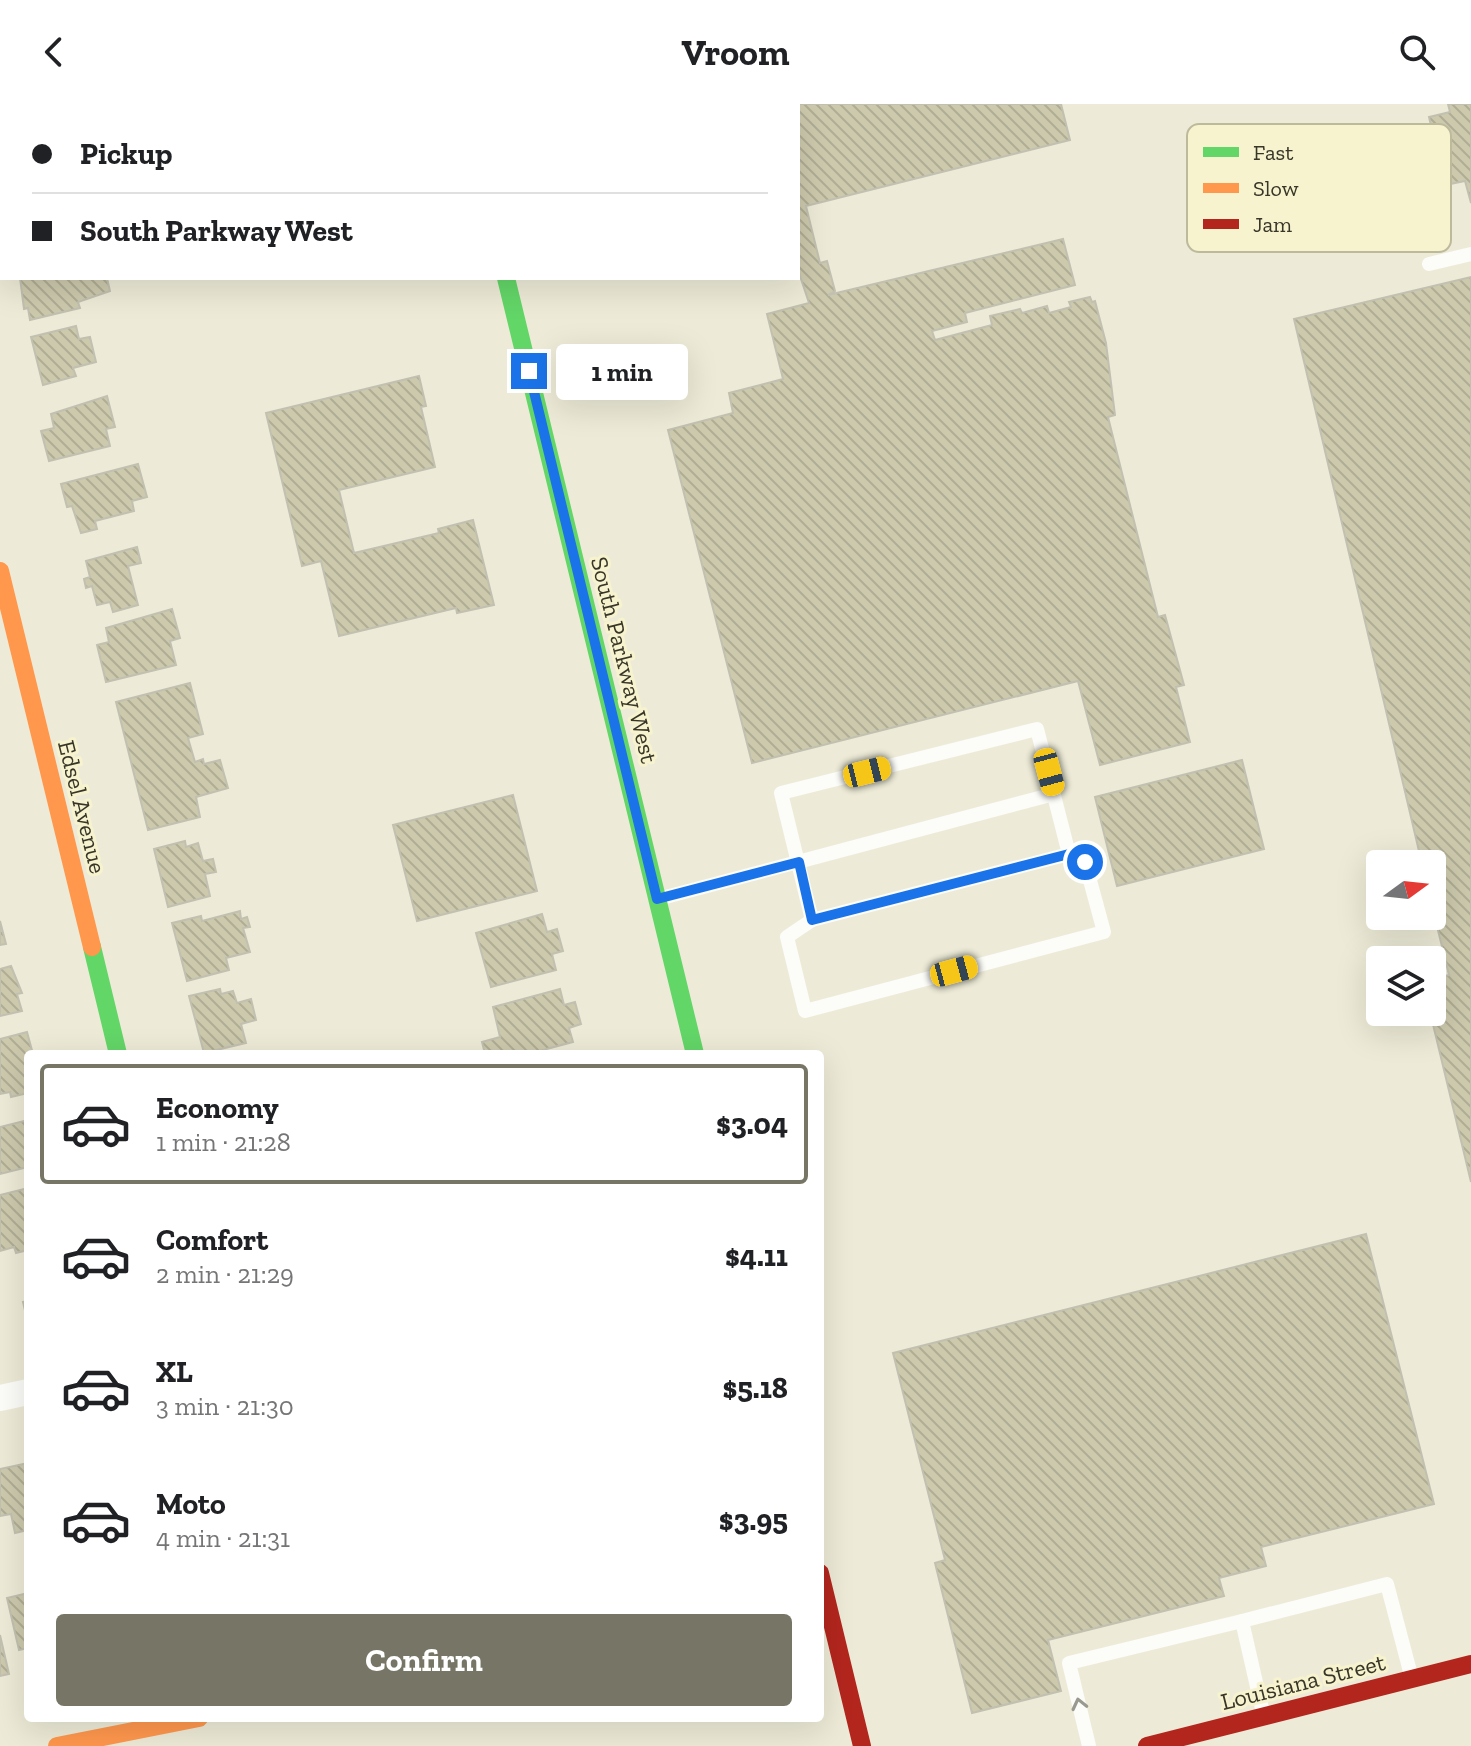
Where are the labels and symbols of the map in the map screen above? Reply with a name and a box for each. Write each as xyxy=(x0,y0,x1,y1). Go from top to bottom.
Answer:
legend xyxy=(1187,124,1451,252)
text: Fast xyxy=(1253,139,1294,166)
text: Slow xyxy=(1253,175,1299,202)
text: Jam xyxy=(1253,211,1292,238)
callout: 1 min xyxy=(557,343,689,399)
route end xyxy=(511,353,547,389)
street label: South Parkway West xyxy=(585,554,664,766)
street label: Edsel Avenue xyxy=(52,737,113,876)
car xyxy=(1031,746,1067,798)
car xyxy=(841,755,893,789)
route start xyxy=(1067,844,1103,880)
north arrow xyxy=(1366,850,1446,930)
car xyxy=(928,953,980,989)
street label: Louisiana Street xyxy=(1218,1647,1388,1716)
one-way arrow xyxy=(1071,1698,1088,1712)

